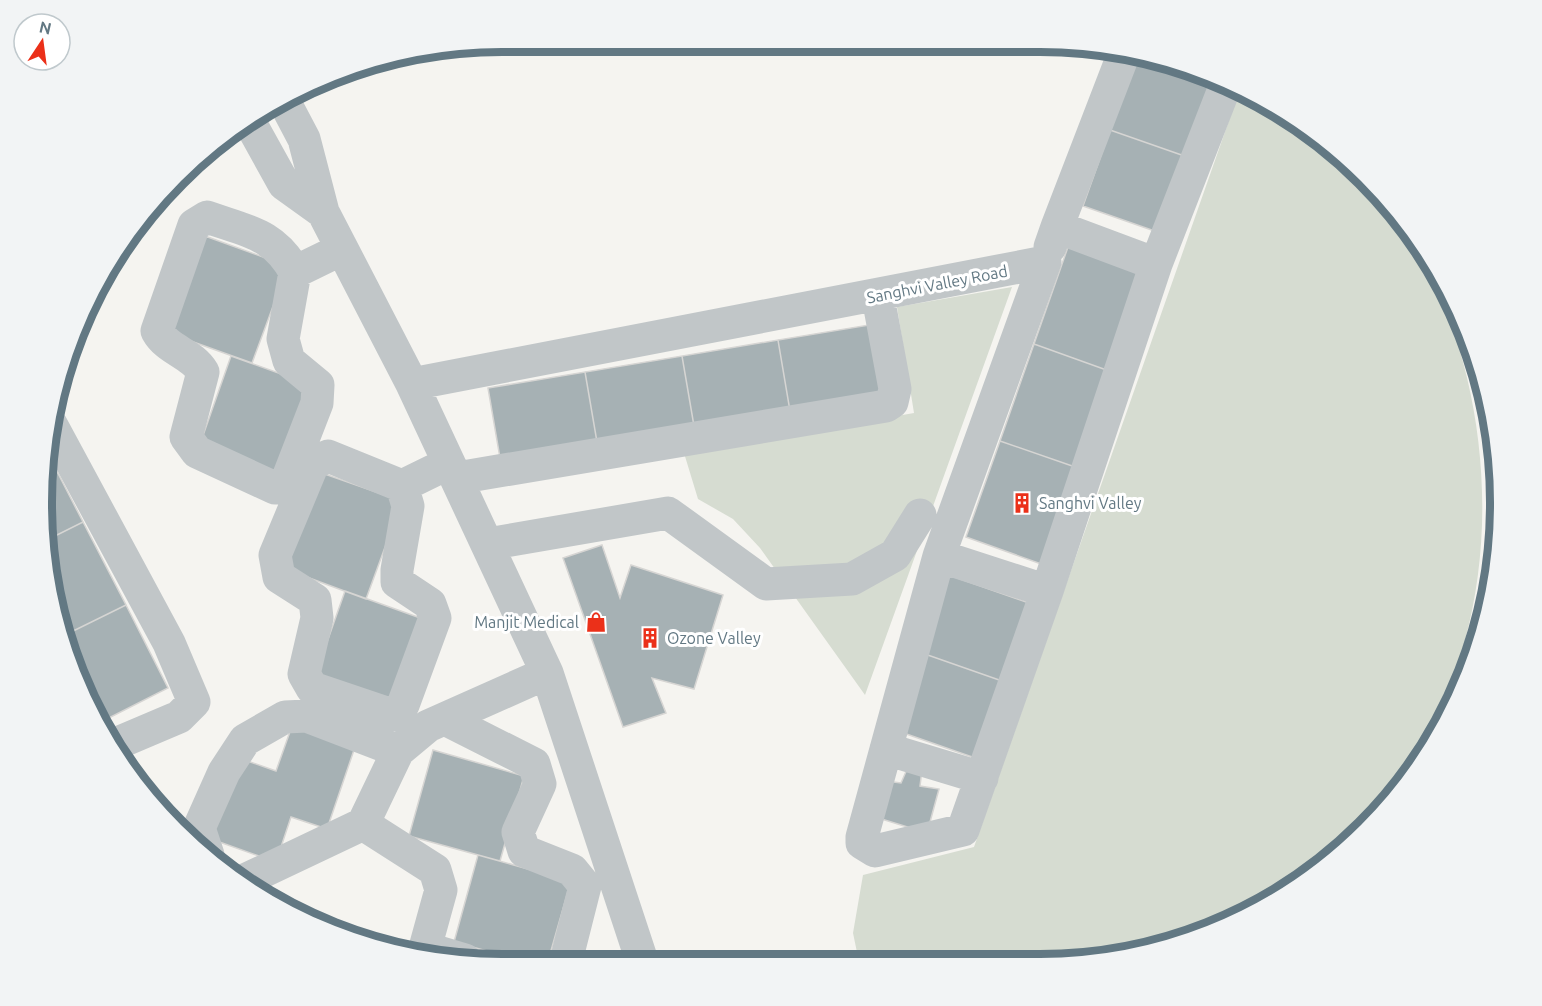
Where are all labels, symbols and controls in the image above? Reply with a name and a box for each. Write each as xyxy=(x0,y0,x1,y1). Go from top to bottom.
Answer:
north arrow xyxy=(12,12,72,72)
text: N xyxy=(38,17,53,37)
street label: Sanghvi Valley Road xyxy=(865,262,1009,306)
building icon: Sanghvi Valley xyxy=(1010,491,1034,515)
place label: Sanghvi Valley xyxy=(1039,494,1142,512)
shop icon: Manjit Medical xyxy=(584,610,608,634)
place label: Manjit Medical xyxy=(474,613,579,631)
building icon: Ozone Valley xyxy=(638,626,662,650)
place label: Ozone Valley xyxy=(667,629,761,647)

